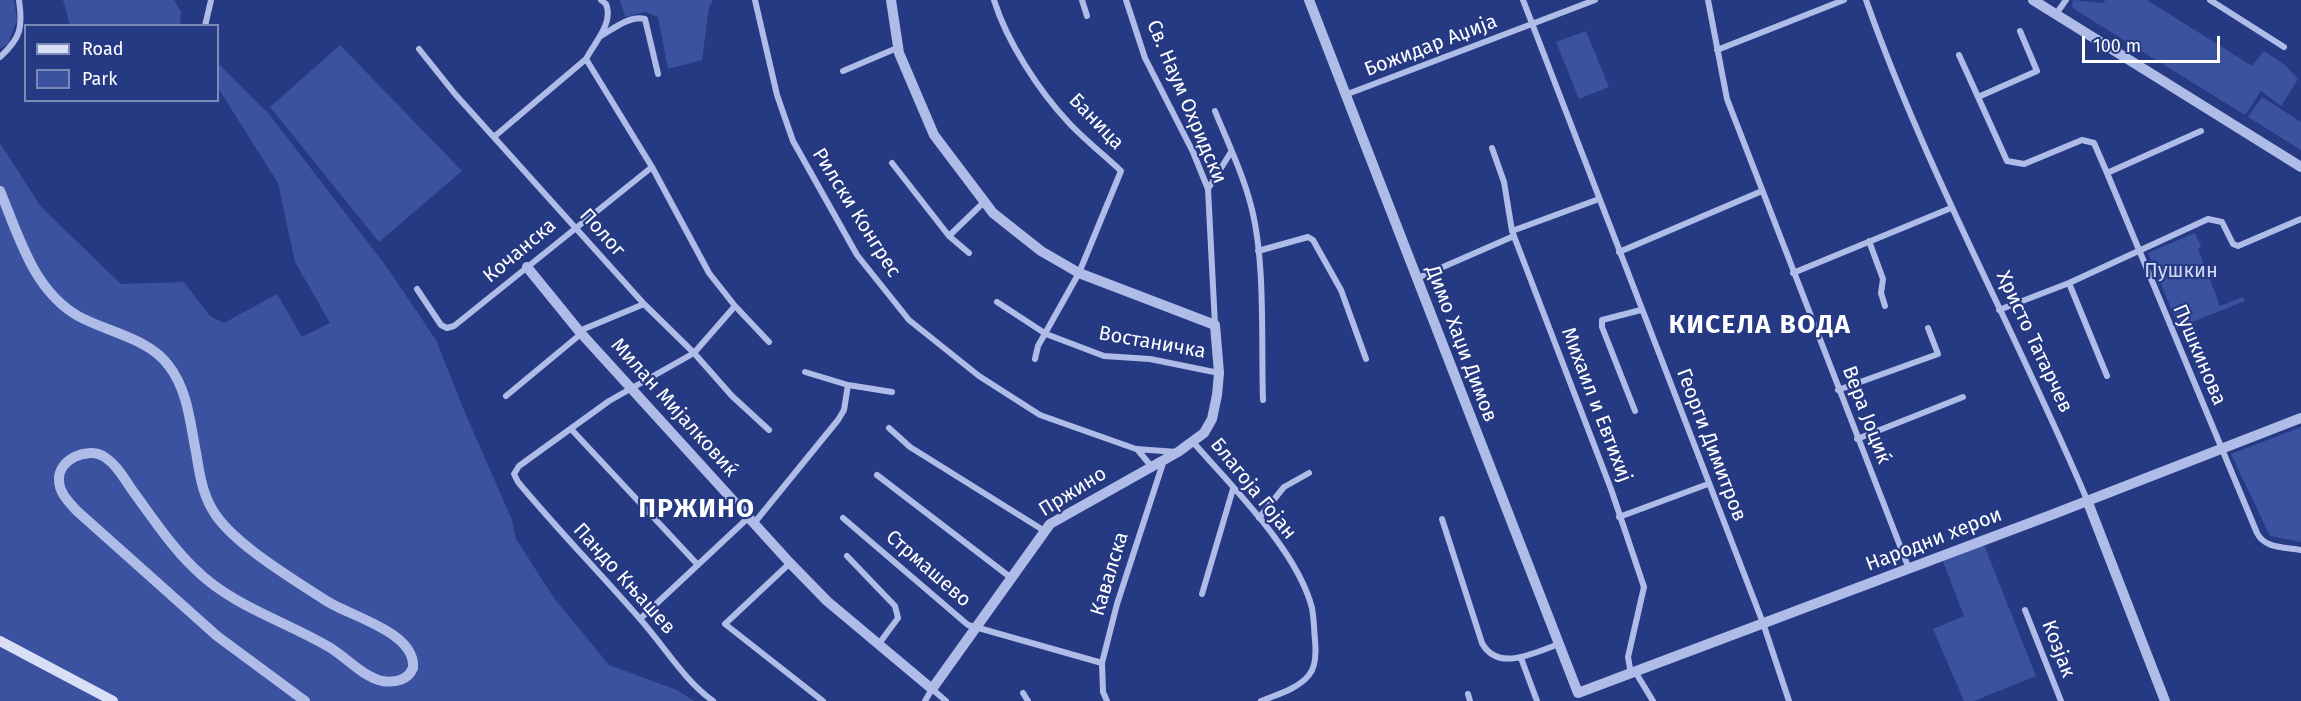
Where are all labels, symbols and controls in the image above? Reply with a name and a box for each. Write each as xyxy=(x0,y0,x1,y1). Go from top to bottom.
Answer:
street label: Божидар Аџија xyxy=(1361,10,1501,82)
street label: Св. Наум Охридски xyxy=(1141,17,1231,187)
legend xyxy=(24,24,219,102)
scale bar xyxy=(2085,24,2223,62)
text: 100 m xyxy=(2093,35,2141,57)
text: Road xyxy=(82,38,124,60)
text: Park xyxy=(82,68,117,90)
street label: Баница xyxy=(1063,89,1129,155)
street label: Рилски Конгрес xyxy=(807,144,905,282)
street label: Полог xyxy=(574,204,630,262)
street label: Кочанска xyxy=(479,214,561,288)
park label: Пушкин xyxy=(2144,259,2218,283)
street label: Димо Хаџи Димов xyxy=(1420,262,1502,426)
street label: Христо Татарчев xyxy=(1991,267,2077,417)
street label: Пушкинова xyxy=(2167,301,2231,409)
district label: КИСЕЛА ВОДА xyxy=(1669,310,1851,342)
street label: Востаничка xyxy=(1097,322,1207,364)
street label: Михаил и Евтихиј xyxy=(1555,324,1637,486)
street label: Милан Мијалковиќ xyxy=(605,334,743,482)
street label: Вера Јоциќ xyxy=(1836,363,1896,467)
street label: Георги Димитров xyxy=(1671,365,1751,525)
street label: Благоја Гојан xyxy=(1205,433,1301,545)
street label: Пржино xyxy=(1035,462,1111,522)
district label: ПРЖИНО xyxy=(639,494,755,526)
street label: Народни херои xyxy=(1862,503,2006,577)
street label: Пандо Књашев xyxy=(568,518,680,640)
street label: Стрмашево xyxy=(880,525,976,613)
street label: Кавалска xyxy=(1086,529,1134,619)
street label: Козјак xyxy=(2036,617,2080,681)

